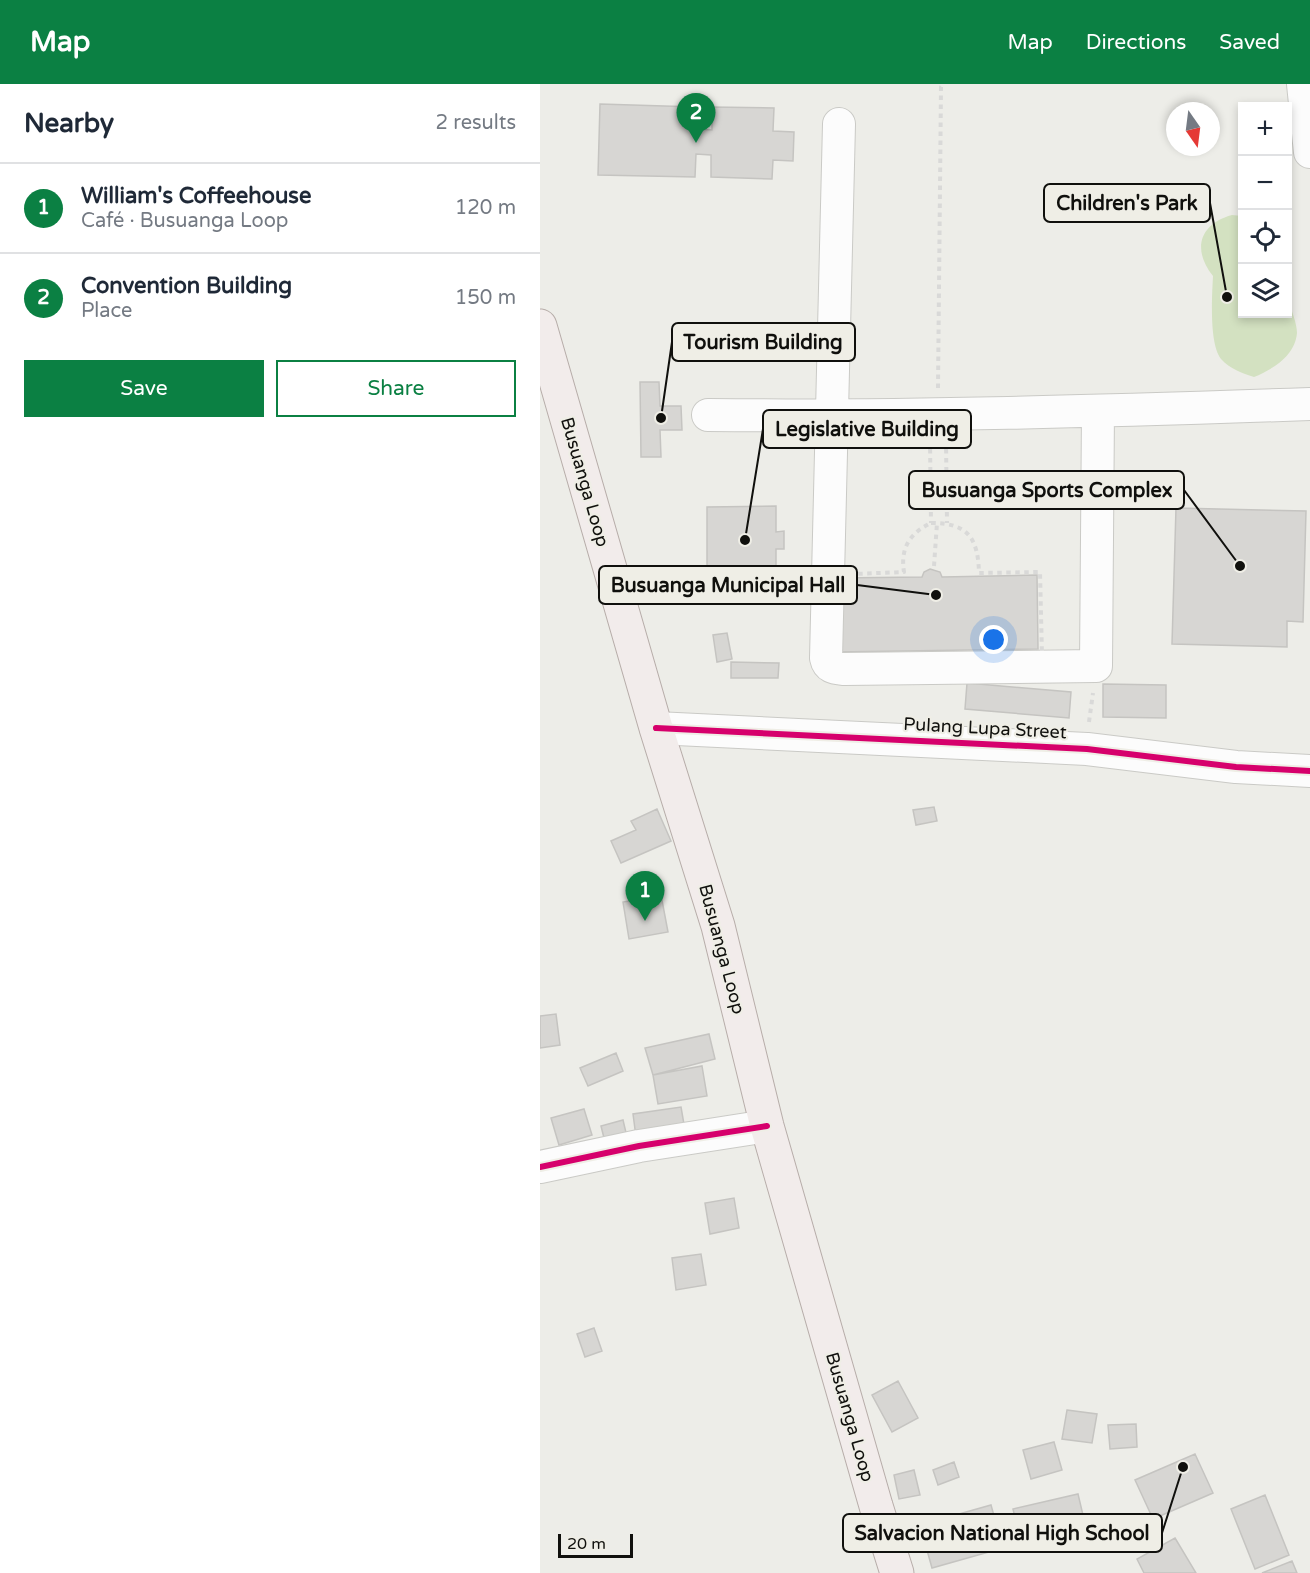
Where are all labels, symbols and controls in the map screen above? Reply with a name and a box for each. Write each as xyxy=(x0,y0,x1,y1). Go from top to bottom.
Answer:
text: Map xyxy=(30,25,90,59)
text: Map xyxy=(1007,30,1053,55)
text: Directions xyxy=(1086,30,1186,55)
text: Saved xyxy=(1219,30,1280,55)
pin: 2 xyxy=(676,94,716,143)
north arrow xyxy=(1166,102,1220,156)
map controls xyxy=(1238,102,1292,318)
button: + xyxy=(1238,102,1292,156)
text: Nearby xyxy=(24,108,114,139)
text: 2 results xyxy=(436,111,516,135)
button: − xyxy=(1238,156,1292,210)
text: William's Coffeehouse xyxy=(81,183,311,209)
callout: Children's Park xyxy=(1044,184,1210,222)
text: Children's Park xyxy=(1056,192,1198,216)
text: 1 xyxy=(37,196,50,220)
text: 120 m xyxy=(455,196,516,220)
text: Café · Busuanga Loop xyxy=(81,209,288,233)
button: locate xyxy=(1238,210,1292,264)
button: layers xyxy=(1238,264,1292,318)
text: Convention Building xyxy=(81,273,292,299)
text: 2 xyxy=(37,286,50,310)
text: 150 m xyxy=(455,286,516,310)
text: Place xyxy=(81,299,132,323)
callout: Tourism Building xyxy=(672,323,855,361)
text: Tourism Building xyxy=(682,331,843,355)
button: Save xyxy=(24,360,264,417)
button: Share xyxy=(276,360,516,417)
callout: Legislative Building xyxy=(763,410,971,448)
street label: Busuanga Loop xyxy=(556,415,614,549)
text: Legislative Building xyxy=(775,418,959,442)
callout: Busuanga Sports Complex xyxy=(909,471,1184,509)
text: Busuanga Sports Complex xyxy=(922,479,1173,503)
callout: Busuanga Municipal Hall xyxy=(599,566,857,604)
text: Busuanga Municipal Hall xyxy=(611,574,845,598)
your location xyxy=(979,625,1008,654)
street label: Pulang Lupa Street xyxy=(903,713,1067,743)
pin: 1 xyxy=(626,872,664,921)
street label: Busuanga Loop xyxy=(694,882,750,1016)
street label: Busuanga Loop xyxy=(821,1350,879,1484)
callout: Salvacion National High School xyxy=(843,1514,1162,1552)
text: Salvacion National High School xyxy=(854,1522,1150,1546)
scale bar xyxy=(558,1531,633,1558)
text: 20 m xyxy=(567,1534,606,1554)

